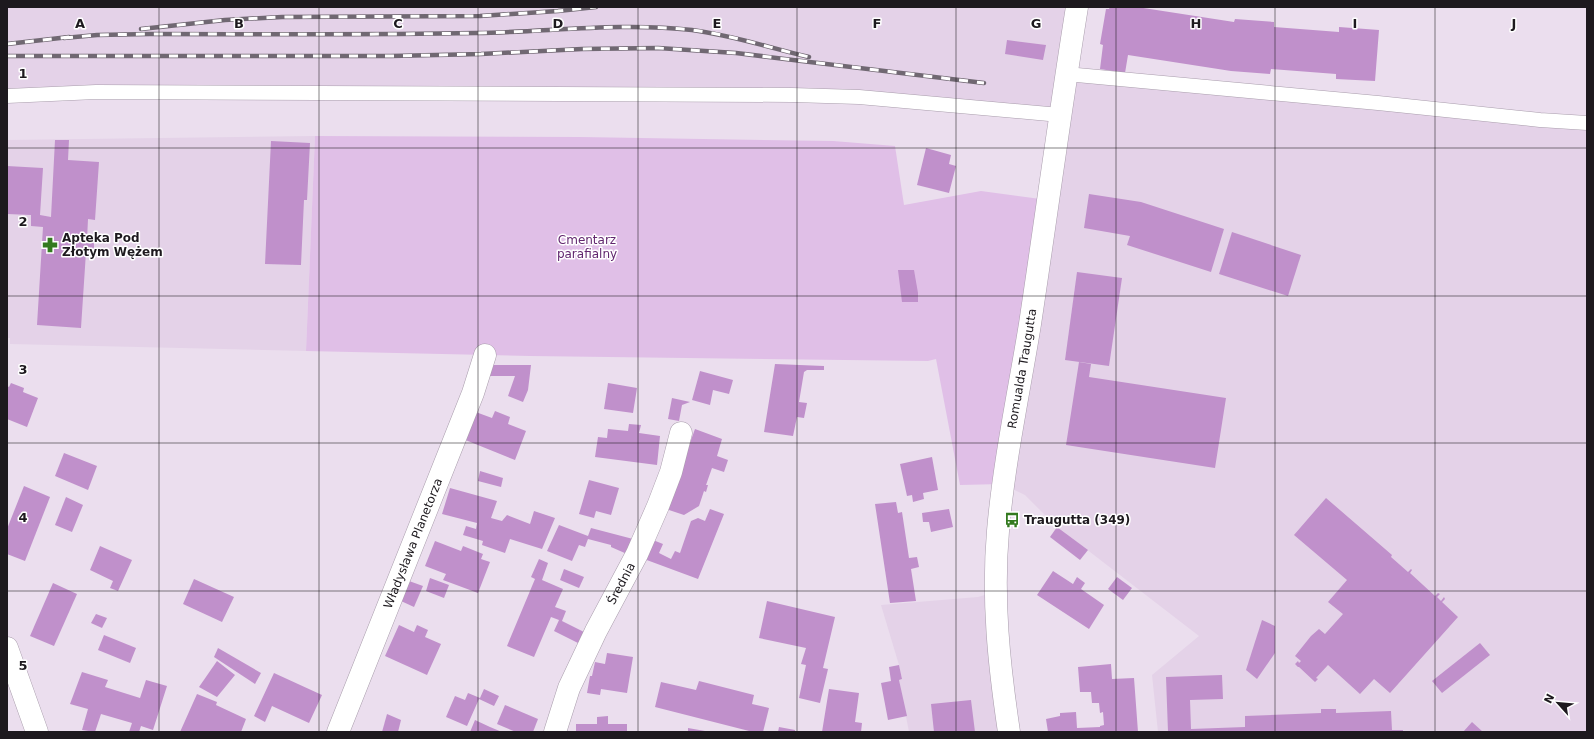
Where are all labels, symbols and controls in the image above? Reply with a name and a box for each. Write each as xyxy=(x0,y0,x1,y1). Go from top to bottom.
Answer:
text: A xyxy=(75,16,85,31)
text: B xyxy=(234,16,244,31)
text: C xyxy=(393,16,403,31)
text: D xyxy=(553,16,564,31)
text: E xyxy=(713,16,721,31)
text: F xyxy=(873,16,881,31)
text: G xyxy=(1031,16,1041,31)
text: H xyxy=(1191,16,1201,31)
text: I xyxy=(1353,16,1357,31)
text: J xyxy=(1511,16,1516,31)
text: 1 xyxy=(18,66,28,81)
text: 2 xyxy=(18,214,28,229)
place label: Apteka Pod Złotym Wężem xyxy=(62,231,163,259)
park label: Cmentarz parafialny xyxy=(557,233,617,261)
pharmacy icon: Apteka Pod Złotym Wężem xyxy=(41,236,59,254)
street label: Romualda Traugutta xyxy=(1005,308,1039,430)
text: 3 xyxy=(18,362,28,377)
street label: Władysława Planetorza xyxy=(381,476,445,611)
text: 4 xyxy=(18,510,28,525)
bus stop icon: Traugutta (349) xyxy=(1003,511,1021,529)
place label: Traugutta (349) xyxy=(1024,513,1130,527)
street label: Średnia xyxy=(603,560,638,607)
text: 5 xyxy=(18,658,28,673)
north arrow xyxy=(1538,683,1578,723)
text: N xyxy=(1542,692,1557,706)

